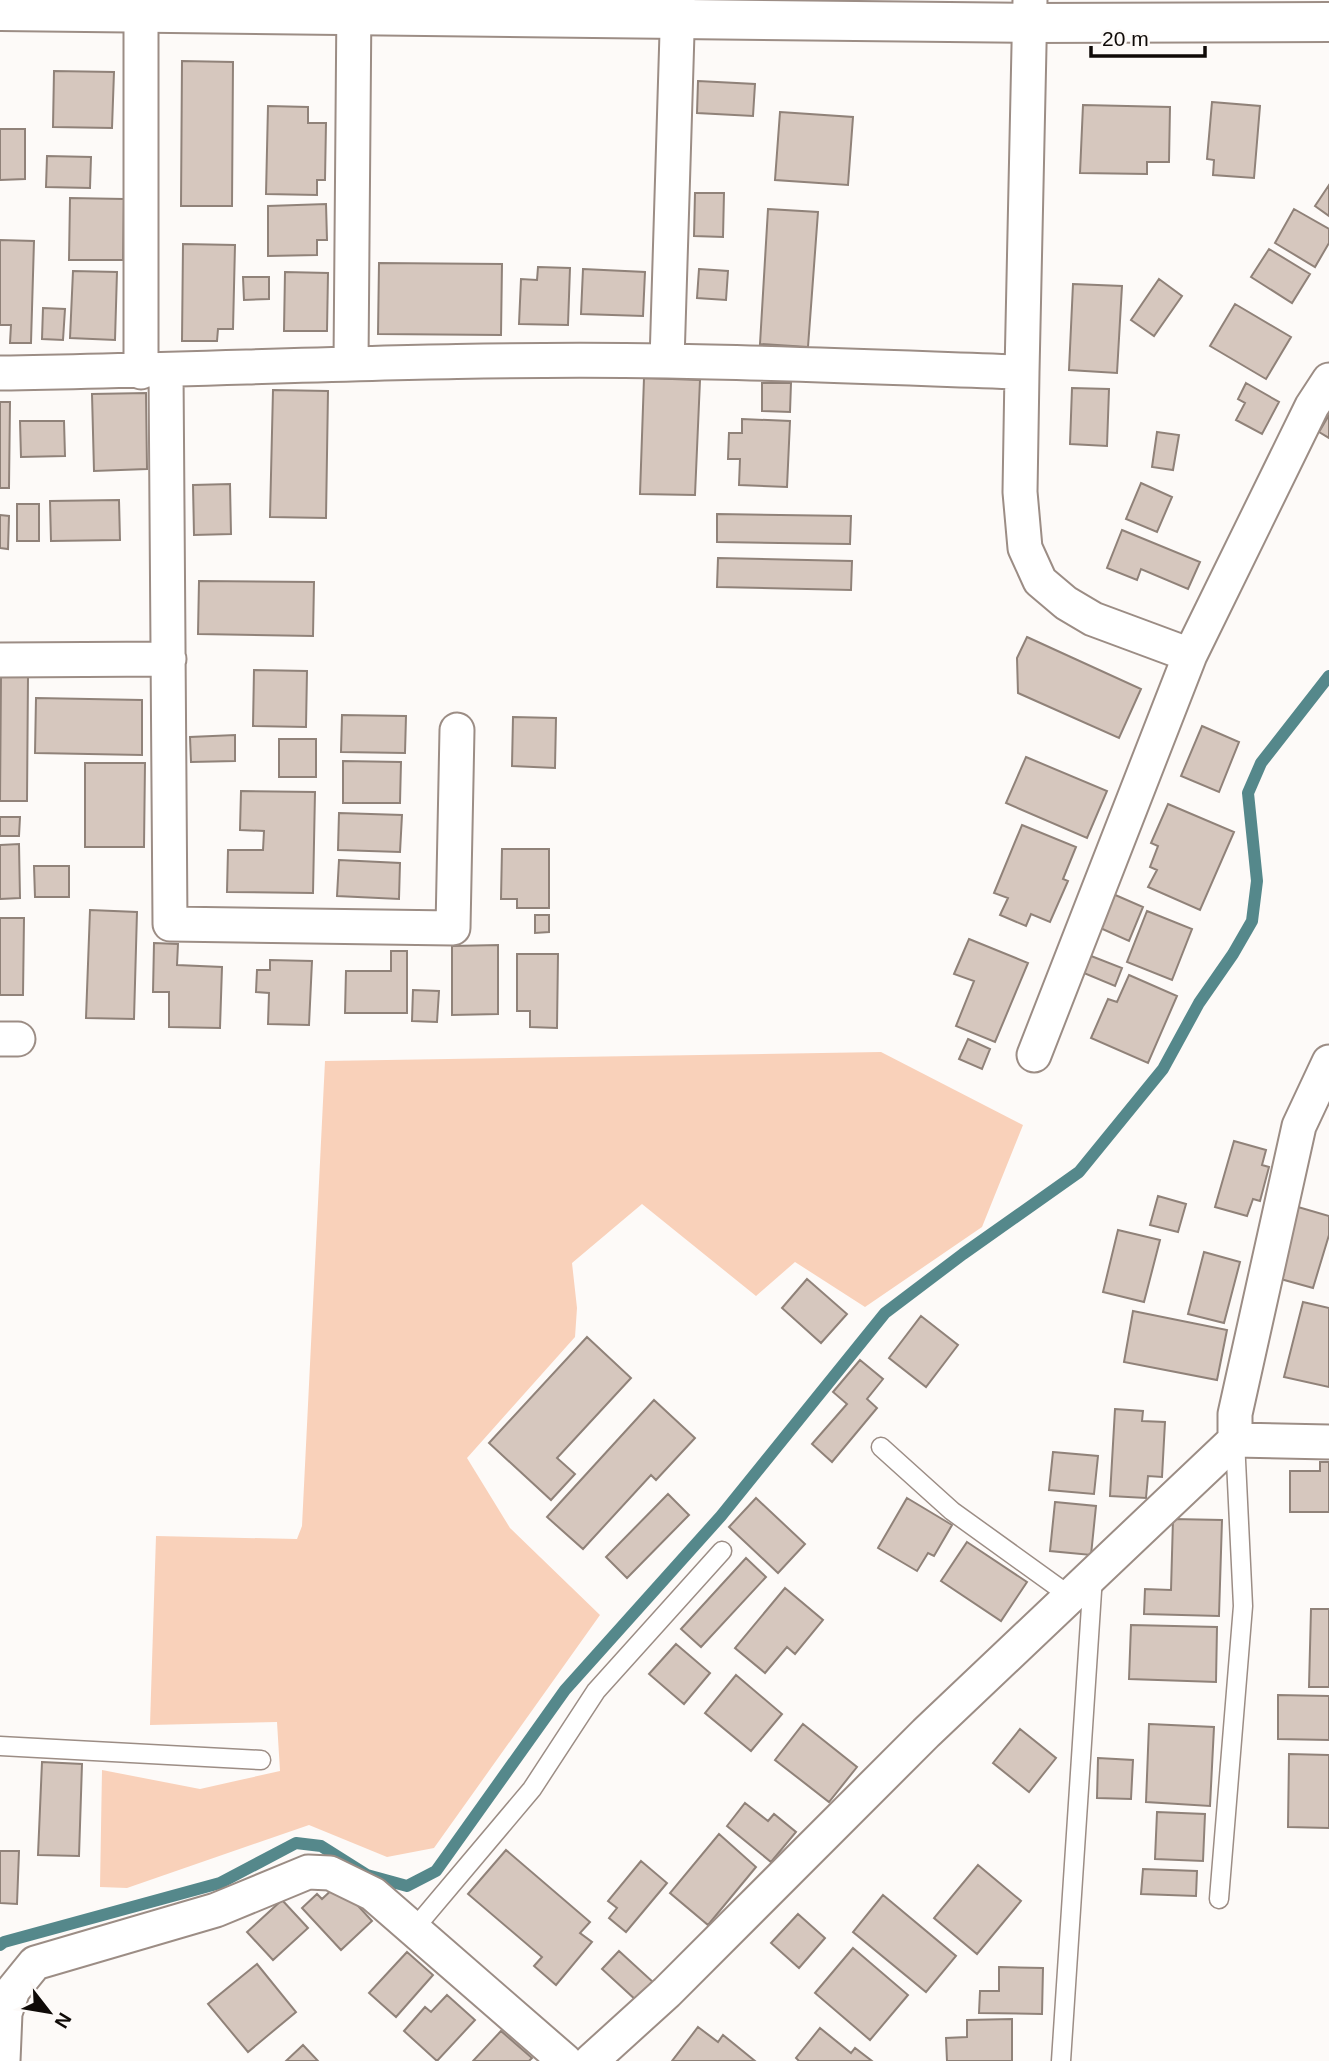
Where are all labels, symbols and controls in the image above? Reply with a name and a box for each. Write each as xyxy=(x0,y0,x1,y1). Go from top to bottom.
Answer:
scale bar xyxy=(1091,14,1205,58)
text: 20 m xyxy=(1102,27,1149,50)
north arrow xyxy=(14,1977,84,2047)
text: N xyxy=(51,2009,76,2032)

